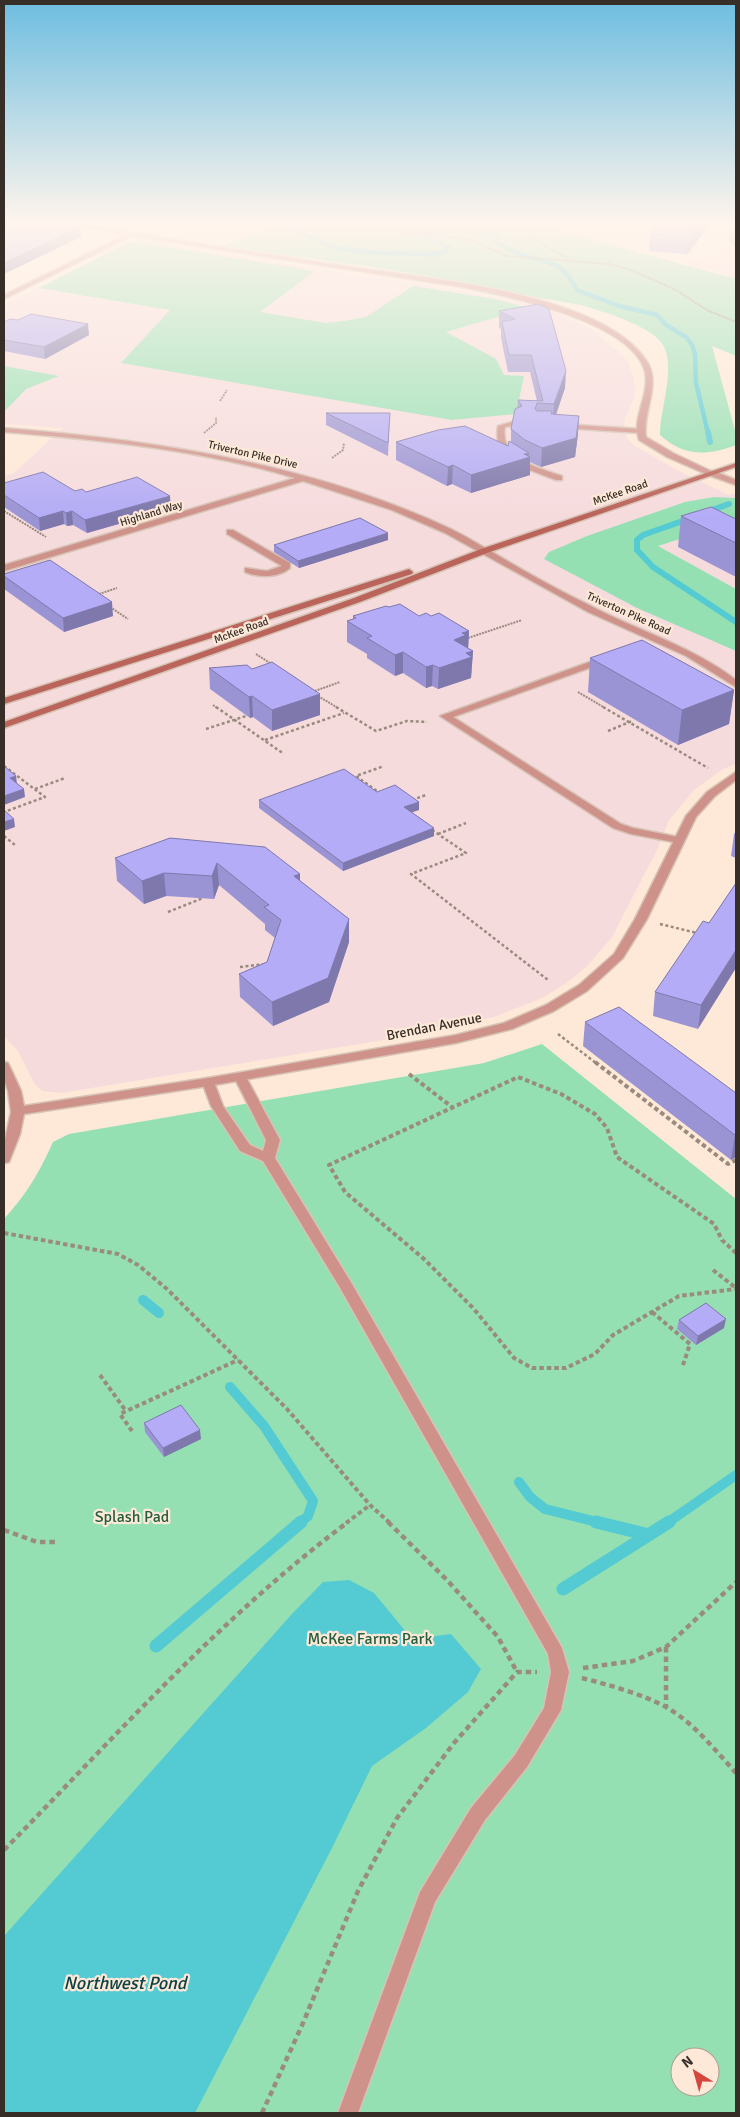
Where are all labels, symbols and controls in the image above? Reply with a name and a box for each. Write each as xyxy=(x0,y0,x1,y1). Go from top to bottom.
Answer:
street label: Triverton Pike Drive xyxy=(207,438,299,471)
street label: McKee Road xyxy=(591,477,650,508)
street label: Highland Way xyxy=(118,498,185,529)
street label: Triverton Pike Road xyxy=(585,589,673,638)
street label: McKee Road xyxy=(212,614,271,646)
street label: Brendan Avenue xyxy=(385,1009,483,1044)
park label: Splash Pad xyxy=(95,1507,169,1527)
park label: McKee Farms Park xyxy=(307,1629,433,1649)
water label: Northwest Pond xyxy=(64,1972,189,1994)
north arrow xyxy=(670,2047,720,2097)
text: N xyxy=(678,2052,696,2072)

